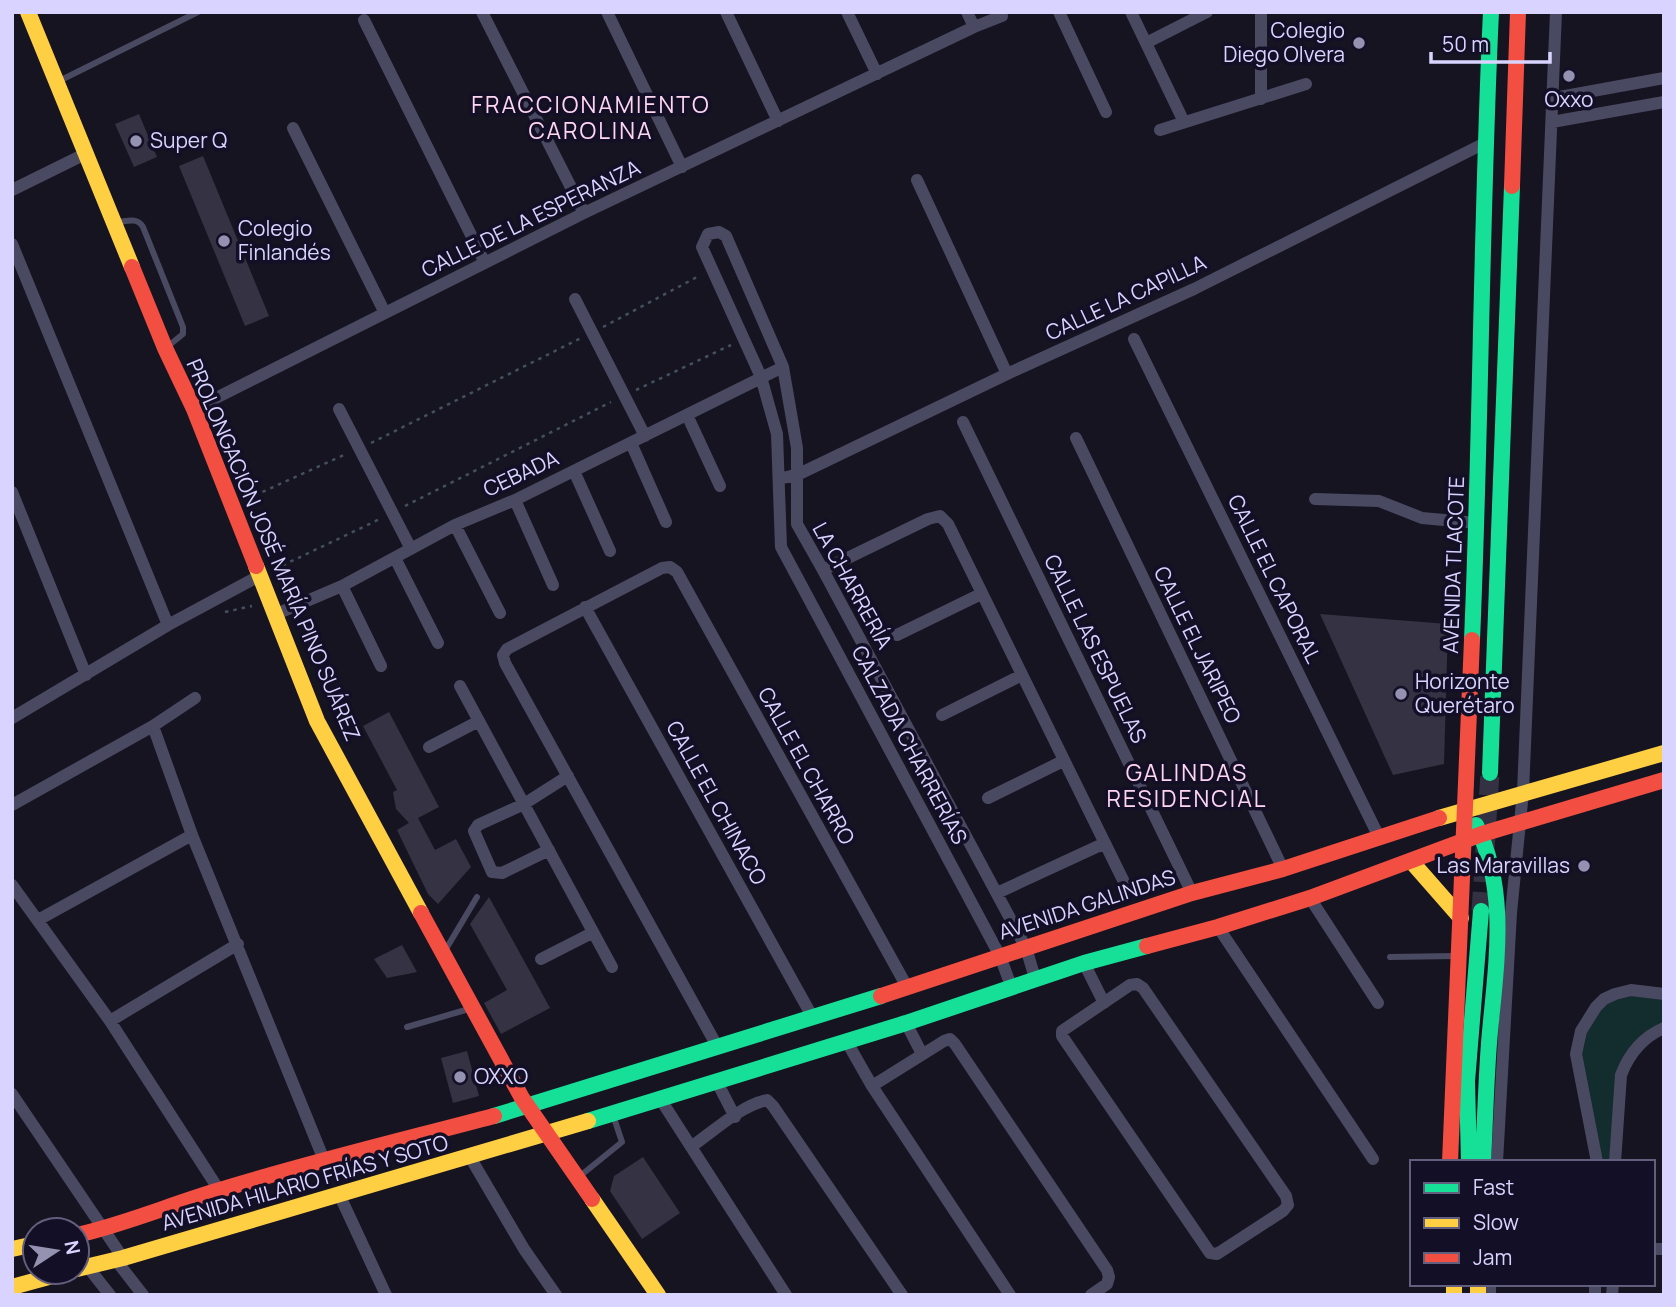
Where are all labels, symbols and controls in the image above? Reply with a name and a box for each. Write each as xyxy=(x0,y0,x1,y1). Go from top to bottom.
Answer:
place label: Colegio Diego Olvera xyxy=(1223,16,1345,68)
scale bar xyxy=(1431,21,1550,65)
text: 50 m xyxy=(1442,30,1489,58)
marker: Colegio Diego Olvera xyxy=(1351,35,1367,51)
marker: Oxxo xyxy=(1561,68,1577,84)
place label: Oxxo xyxy=(1545,85,1593,113)
district label: FRACCIONAMIENTO CAROLINA xyxy=(471,88,711,146)
place label: Super Q xyxy=(150,126,227,154)
marker: Super Q xyxy=(128,133,144,149)
street label: CALLE DE LA ESPERANZA xyxy=(416,153,645,283)
place label: Colegio Finlandés xyxy=(238,214,331,266)
marker: Colegio Finlandés xyxy=(216,233,232,249)
street label: CALLE LA CAPILLA xyxy=(1041,248,1210,347)
street label: PROLONGACIÓN JOSÉ MARÍA PINO SUÁREZ xyxy=(180,354,367,745)
street label: CEBADA xyxy=(478,443,563,503)
street label: AVENIDA TLACOTE xyxy=(1436,476,1470,654)
street label: CALLE EL CAPORAL xyxy=(1222,490,1328,668)
street label: LA CHARRERÍA xyxy=(806,517,899,654)
street label: CALLE LAS ESPUELAS xyxy=(1038,550,1154,748)
street label: CALLE EL JARIPEO xyxy=(1148,561,1248,728)
street label: CALZADA CHARRERÍAS xyxy=(846,640,974,849)
place label: Horizonte Querétaro xyxy=(1415,667,1515,719)
street label: CALLE EL CHARRO xyxy=(752,682,862,849)
marker: Horizonte Querétaro xyxy=(1393,686,1409,702)
street label: CALLE EL CHINACO xyxy=(660,716,774,889)
district label: GALINDAS RESIDENCIAL xyxy=(1107,756,1267,814)
place label: Las Maravillas xyxy=(1437,851,1570,879)
marker: Las Maravillas xyxy=(1576,858,1592,874)
street label: AVENIDA GALINDAS xyxy=(995,862,1179,946)
place label: OXXO xyxy=(474,1062,528,1090)
marker: OXXO xyxy=(452,1069,468,1085)
street label: AVENIDA HILARIO FRÍAS Y SOTO xyxy=(158,1128,451,1236)
legend xyxy=(1410,1160,1655,1286)
text: Fast xyxy=(1473,1173,1514,1201)
text: Slow xyxy=(1473,1208,1519,1236)
north arrow xyxy=(21,1216,91,1286)
text: N xyxy=(58,1238,87,1257)
text: Jam xyxy=(1473,1243,1512,1271)

